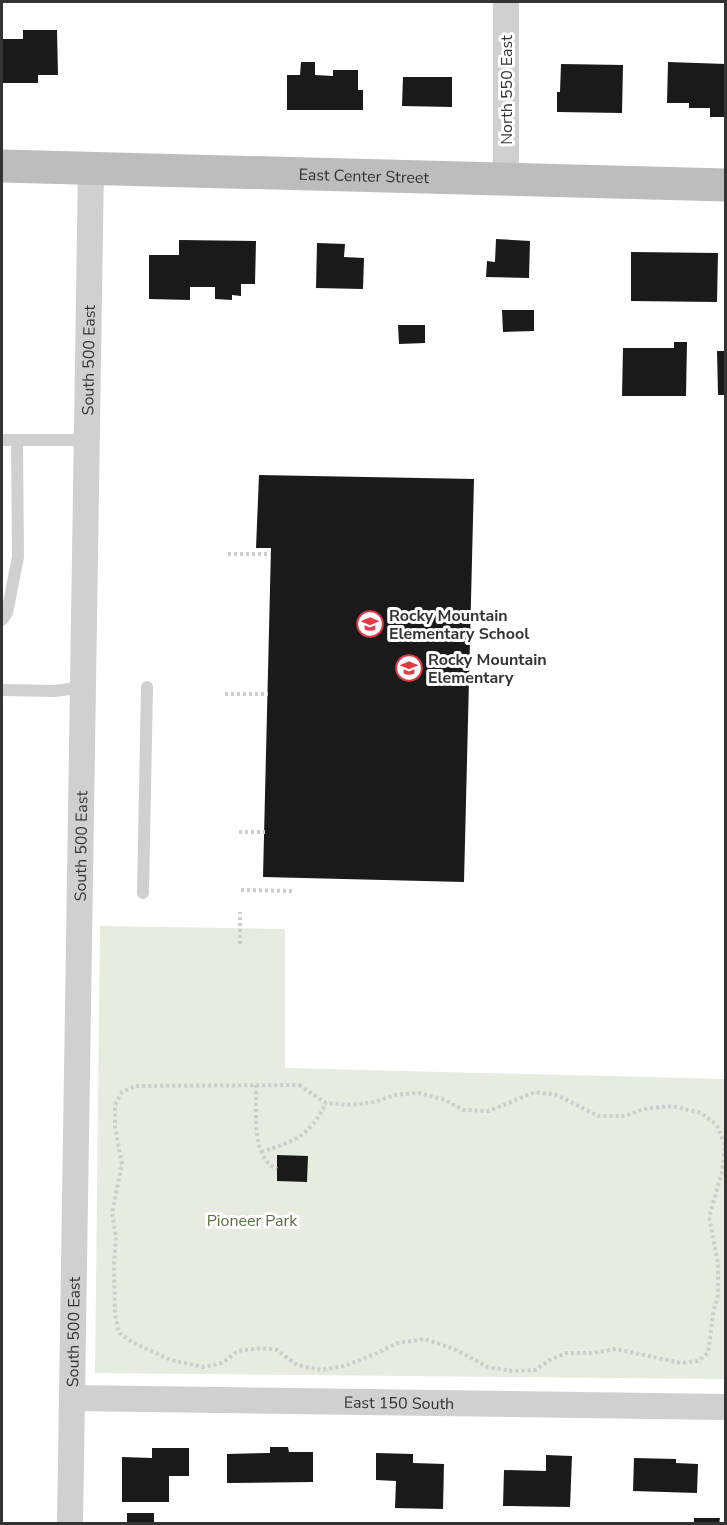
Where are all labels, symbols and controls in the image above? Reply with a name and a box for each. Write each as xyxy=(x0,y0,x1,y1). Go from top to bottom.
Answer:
street label: North 550 East xyxy=(496,35,518,145)
street label: East Center Street xyxy=(298,164,430,189)
street label: South 500 East xyxy=(77,304,101,416)
place label: Rocky Mountain Elementary School xyxy=(389,605,529,645)
school or university icon: Rocky Mountain Elementary School xyxy=(355,609,385,639)
place label: Rocky Mountain Elementary xyxy=(428,649,547,689)
school or university icon: Rocky Mountain Elementary xyxy=(394,653,424,683)
street label: South 500 East xyxy=(70,790,93,901)
park label: Pioneer Park xyxy=(207,1210,298,1232)
street label: South 500 East xyxy=(62,1276,86,1387)
street label: East 150 South xyxy=(344,1392,454,1415)

